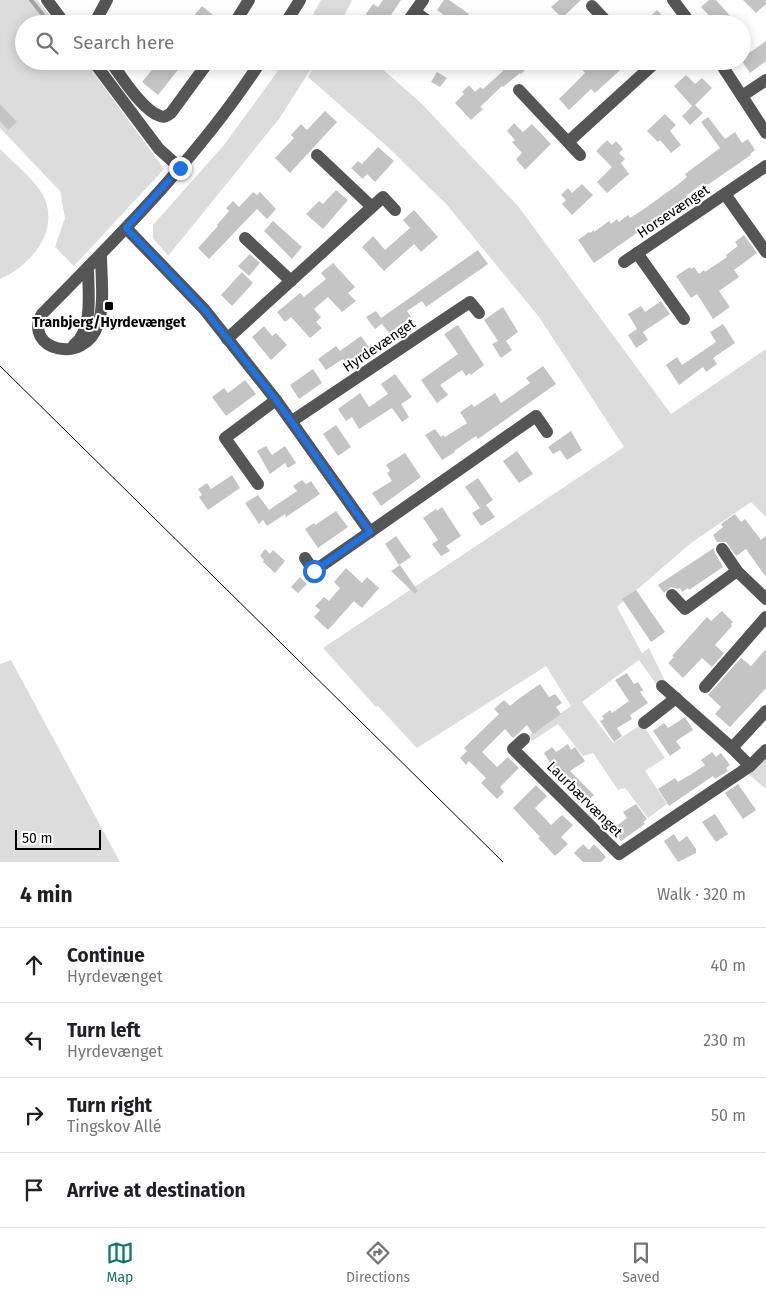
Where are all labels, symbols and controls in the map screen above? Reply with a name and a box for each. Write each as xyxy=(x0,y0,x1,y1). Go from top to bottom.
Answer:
search box xyxy=(15,15,751,70)
icon: search xyxy=(33,29,61,57)
text: Search here xyxy=(73,31,174,54)
route end xyxy=(169,157,192,180)
street label: Horsevænget xyxy=(634,180,713,242)
marker: Tranbjerg/Hyrdevænget xyxy=(103,300,115,312)
place label: Tranbjerg/Hyrdevænget xyxy=(32,314,186,331)
street label: Hyrdevænget xyxy=(340,314,420,376)
route start xyxy=(303,560,326,583)
street label: Laurbærvænget xyxy=(543,758,627,841)
scale bar xyxy=(15,827,101,850)
text: 50 m xyxy=(22,830,53,847)
text: 4 min xyxy=(20,882,73,908)
text: Walk · 320 m xyxy=(657,885,746,904)
text: Continue xyxy=(67,944,145,967)
icon: ahead xyxy=(20,951,48,979)
text: 40 m xyxy=(711,956,746,975)
text: Hyrdevænget xyxy=(67,967,163,986)
text: Turn left xyxy=(67,1019,141,1042)
icon: left xyxy=(20,1026,48,1054)
text: 230 m xyxy=(703,1031,746,1050)
text: Hyrdevænget xyxy=(67,1042,163,1061)
text: Turn right xyxy=(67,1094,152,1117)
icon: right xyxy=(20,1101,48,1129)
text: 50 m xyxy=(711,1106,746,1125)
text: Tingskov Allé xyxy=(67,1117,161,1136)
icon: arrive xyxy=(20,1176,48,1204)
text: Arrive at destination xyxy=(67,1179,246,1202)
tab: Map xyxy=(106,1239,134,1286)
tab: Directions xyxy=(346,1239,410,1286)
tab: Saved xyxy=(622,1239,660,1286)

